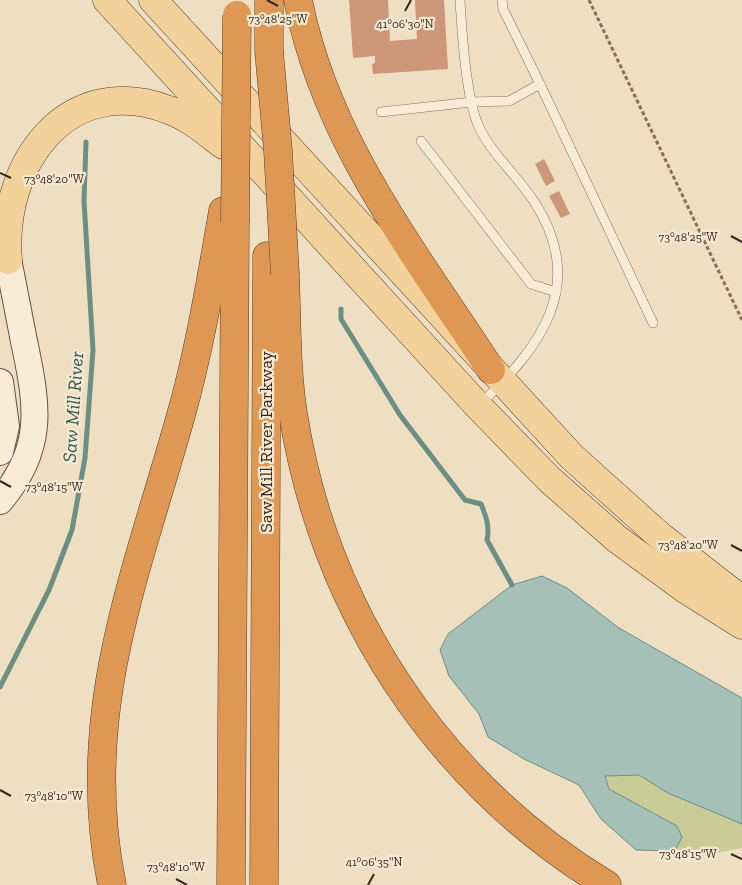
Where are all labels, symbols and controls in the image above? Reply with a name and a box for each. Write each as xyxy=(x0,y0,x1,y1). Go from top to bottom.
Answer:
text: 73°48'25"W xyxy=(249,12,308,26)
text: 41°06'30"N xyxy=(376,17,434,31)
text: 73°48'20"W xyxy=(24,172,85,186)
text: 73°48'25"W xyxy=(659,230,718,244)
water label: Saw Mill River xyxy=(58,350,88,463)
street label: Saw Mill River Parkway xyxy=(255,350,277,533)
text: 73°48'15"W xyxy=(25,480,84,494)
text: 73°48'20"W xyxy=(658,538,719,552)
text: 73°48'10"W xyxy=(25,789,84,803)
text: 73°48'15"W xyxy=(659,847,718,861)
text: 41°06'35"N xyxy=(346,855,402,869)
text: 73°48'10"W xyxy=(147,860,206,874)

